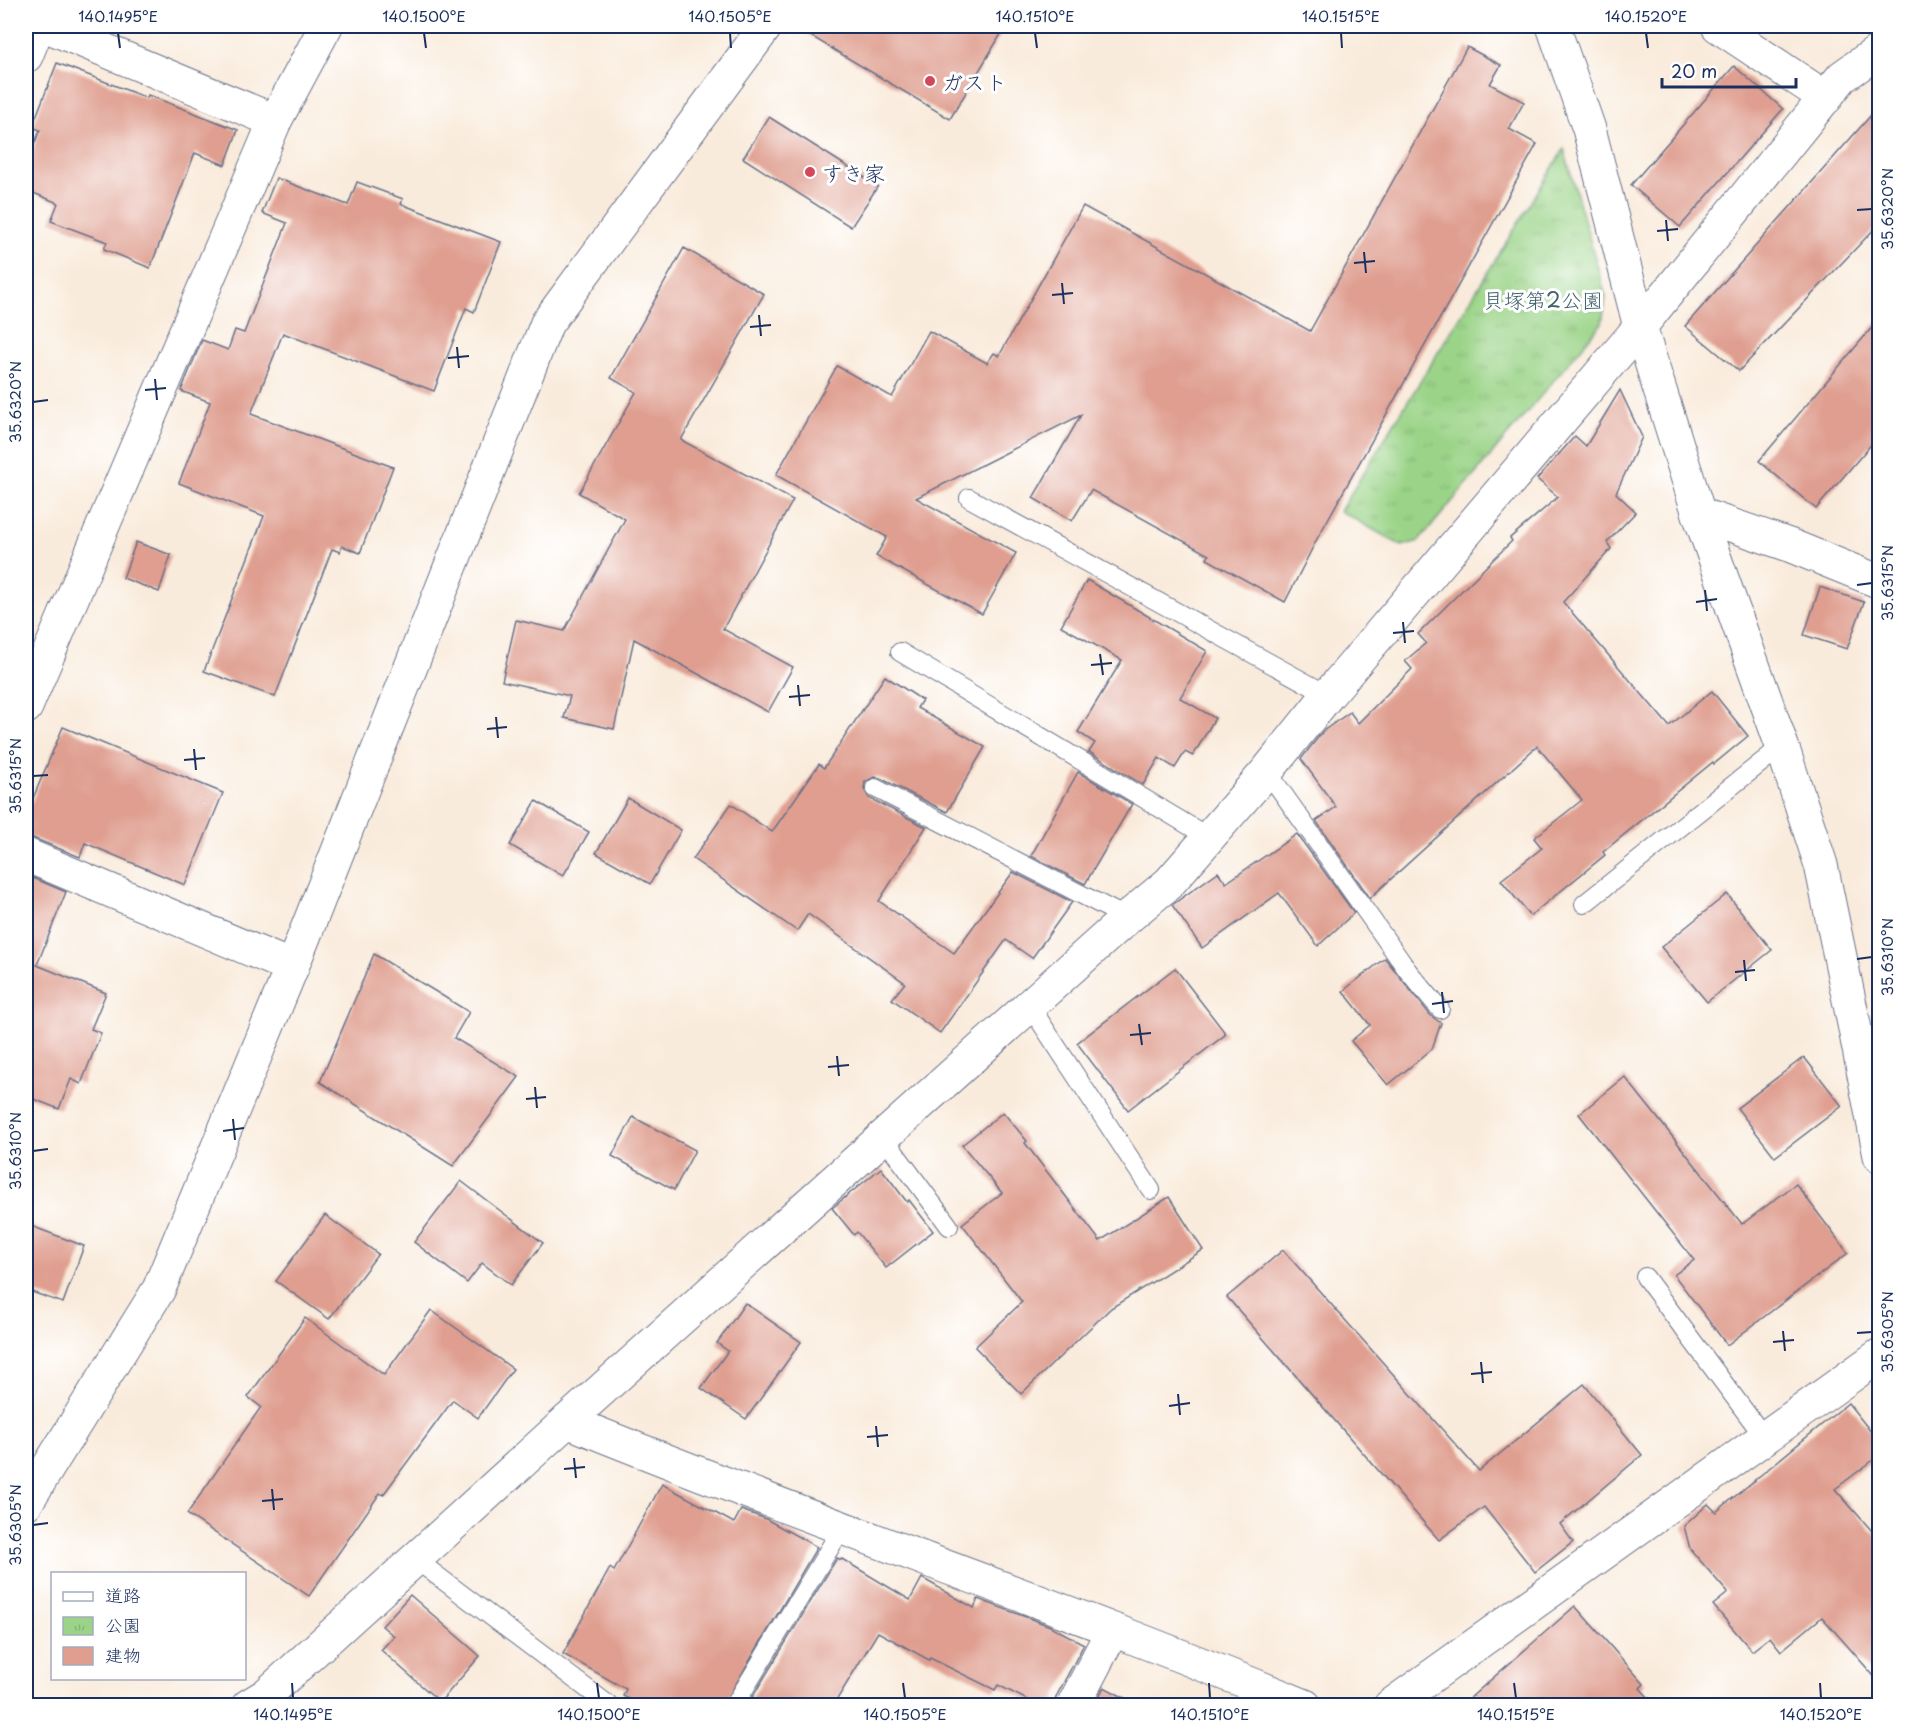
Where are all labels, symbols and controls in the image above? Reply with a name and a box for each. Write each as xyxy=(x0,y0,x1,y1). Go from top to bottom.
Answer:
text: 140.1495°E xyxy=(78,4,158,27)
text: 140.1500°E xyxy=(382,4,466,27)
text: 140.1505°E xyxy=(688,4,772,27)
text: 140.1510°E xyxy=(996,4,1074,27)
text: 140.1515°E xyxy=(1302,4,1380,27)
text: 140.1520°E xyxy=(1605,4,1687,27)
scale bar xyxy=(1662,51,1796,89)
text: 20 m xyxy=(1671,57,1717,84)
place label: ガスト xyxy=(942,65,1007,97)
marker: ガスト xyxy=(923,74,937,88)
place label: すき家 xyxy=(822,156,885,188)
marker: すき家 xyxy=(803,165,817,179)
text: 35.6320°N xyxy=(1875,168,1898,250)
park label: 貝塚第2公園 xyxy=(1483,283,1603,315)
text: 35.6320°N xyxy=(3,361,26,443)
text: 35.6315°N xyxy=(1875,545,1898,621)
text: 35.6315°N xyxy=(3,738,26,814)
text: 35.6310°N xyxy=(1875,918,1898,996)
text: 35.6310°N xyxy=(3,1112,26,1190)
text: 35.6305°N xyxy=(1875,1291,1898,1373)
text: 35.6305°N xyxy=(3,1484,26,1566)
legend xyxy=(51,1572,246,1680)
text: 道路 xyxy=(105,1581,141,1608)
text: 公園 xyxy=(105,1611,141,1638)
text: 建物 xyxy=(105,1641,141,1668)
text: 140.1495°E xyxy=(253,1702,333,1725)
text: 140.1500°E xyxy=(557,1702,641,1725)
text: 140.1505°E xyxy=(863,1702,947,1725)
text: 140.1510°E xyxy=(1171,1702,1249,1725)
text: 140.1515°E xyxy=(1477,1702,1555,1725)
text: 140.1520°E xyxy=(1780,1702,1862,1725)

